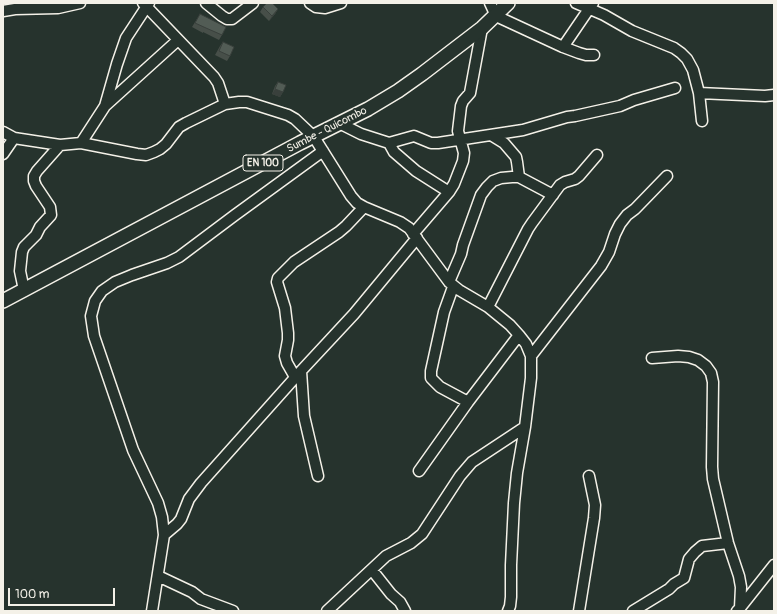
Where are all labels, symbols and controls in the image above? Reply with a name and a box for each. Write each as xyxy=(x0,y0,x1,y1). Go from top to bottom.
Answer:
street label: Sumbe - Quicombo xyxy=(285,104,369,156)
road number: EN 100 xyxy=(243,155,283,171)
scale bar xyxy=(10,580,117,606)
text: 100 m xyxy=(15,587,49,602)

